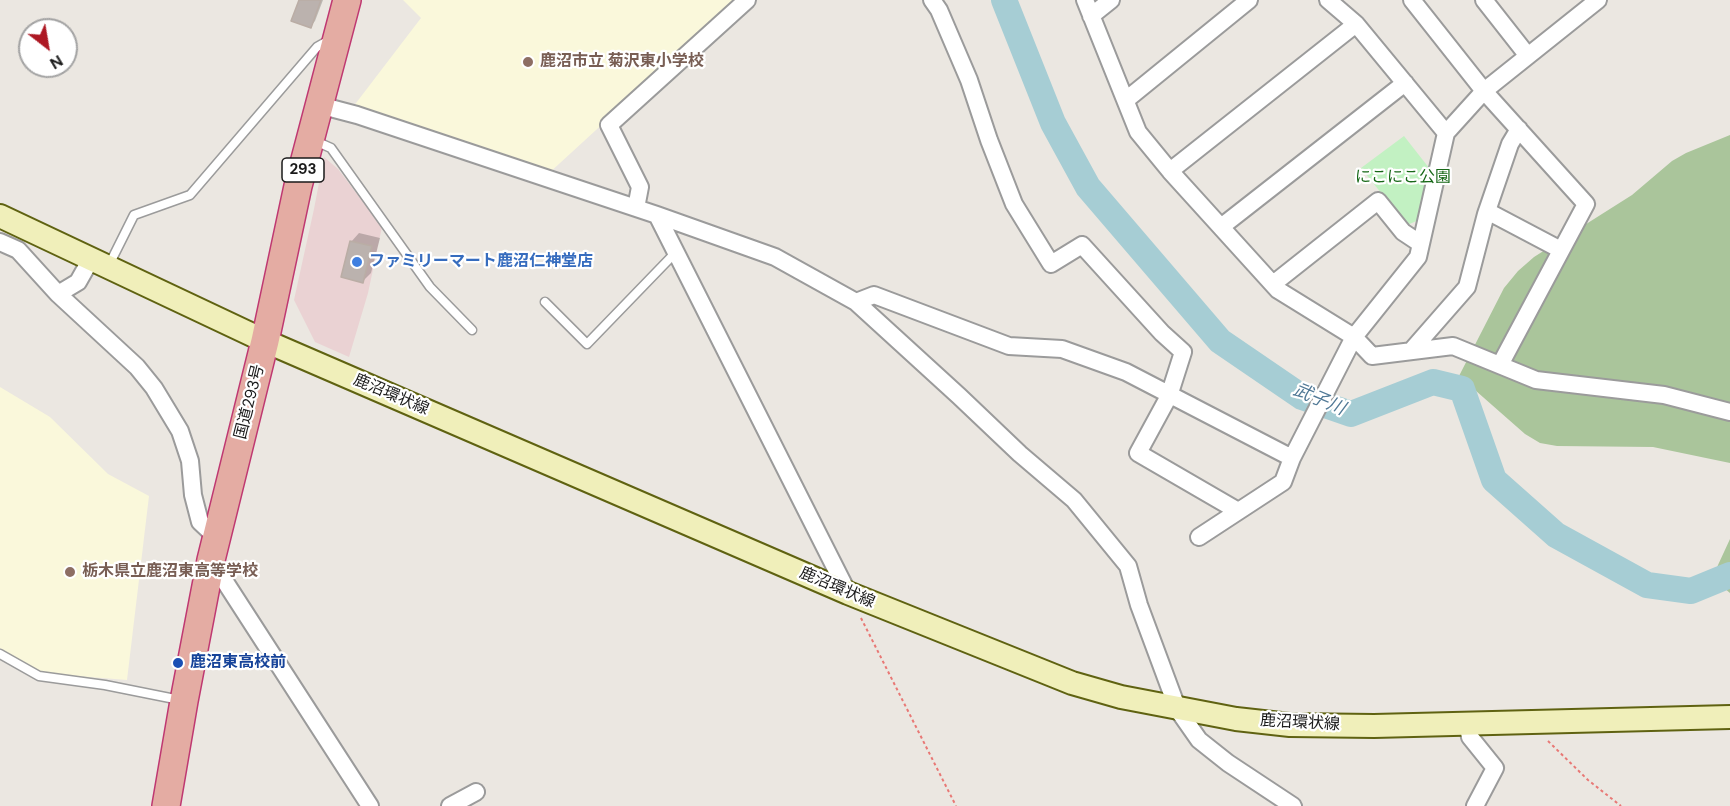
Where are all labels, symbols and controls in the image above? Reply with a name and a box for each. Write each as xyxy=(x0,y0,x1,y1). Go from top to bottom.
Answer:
north arrow xyxy=(18,18,78,78)
text: N xyxy=(46,50,67,74)
place label: 鹿沼市立 菊沢東小学校 xyxy=(540,52,704,72)
marker: 鹿沼市立 菊沢東小学校 xyxy=(521,55,535,69)
road number: 293 xyxy=(282,158,324,182)
park label: にこにこ公園 xyxy=(1355,168,1451,188)
place label: ファミリーマート鹿沼仁神堂店 xyxy=(369,252,593,272)
marker: ファミリーマート鹿沼仁神堂店 xyxy=(350,255,364,269)
street label: 国道293号 xyxy=(231,363,269,441)
street label: 鹿沼環状線 xyxy=(350,371,432,419)
water label: 武子川 xyxy=(1290,380,1348,420)
place label: 栃木県立鹿沼東高等学校 xyxy=(82,562,258,582)
street label: 鹿沼環状線 xyxy=(796,564,878,612)
marker: 栃木県立鹿沼東高等学校 xyxy=(63,565,77,579)
place label: 鹿沼東高校前 xyxy=(190,653,286,673)
marker: 鹿沼東高校前 xyxy=(171,656,185,670)
street label: 鹿沼環状線 xyxy=(1260,711,1340,735)

